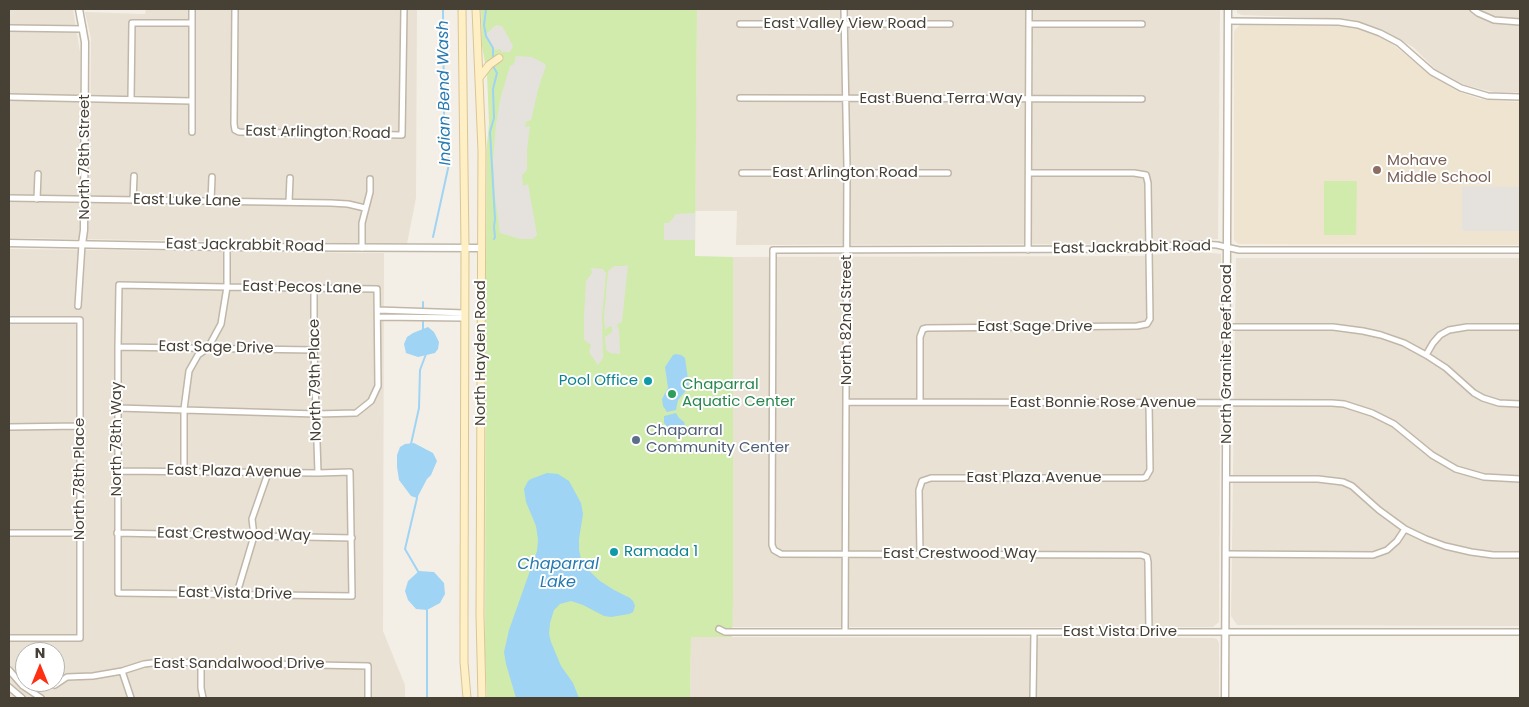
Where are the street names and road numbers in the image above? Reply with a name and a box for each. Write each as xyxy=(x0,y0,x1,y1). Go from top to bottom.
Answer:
street label: East Valley View Road xyxy=(764,15,926,33)
street label: East Buena Terra Way xyxy=(860,90,1022,108)
street label: North 78th Street xyxy=(76,94,94,220)
street label: East Arlington Road xyxy=(245,123,391,143)
street label: East Arlington Road xyxy=(772,164,918,182)
street label: East Luke Lane xyxy=(133,191,241,211)
street label: East Jackrabbit Road xyxy=(166,236,324,256)
street label: East Jackrabbit Road xyxy=(1053,238,1211,258)
street label: North 82nd Street xyxy=(838,255,856,385)
street label: North Granite Reef Road xyxy=(1218,264,1236,444)
street label: East Pecos Lane xyxy=(242,278,362,298)
street label: North Hayden Road xyxy=(472,280,490,426)
street label: East Sage Drive xyxy=(977,318,1093,336)
street label: North 79th Place xyxy=(306,319,326,441)
street label: East Sage Drive xyxy=(158,338,274,358)
street label: North 78th Way xyxy=(108,382,126,496)
street label: East Bonnie Rose Avenue xyxy=(1010,394,1196,412)
street label: North 78th Place xyxy=(71,418,89,540)
street label: East Plaza Avenue xyxy=(166,462,302,482)
street label: East Plaza Avenue xyxy=(967,469,1101,487)
street label: East Crestwood Way xyxy=(157,525,311,545)
street label: East Crestwood Way xyxy=(883,545,1037,563)
street label: East Vista Drive xyxy=(178,584,292,604)
street label: East Vista Drive xyxy=(1063,623,1177,641)
street label: East Sandalwood Drive xyxy=(154,655,324,673)

